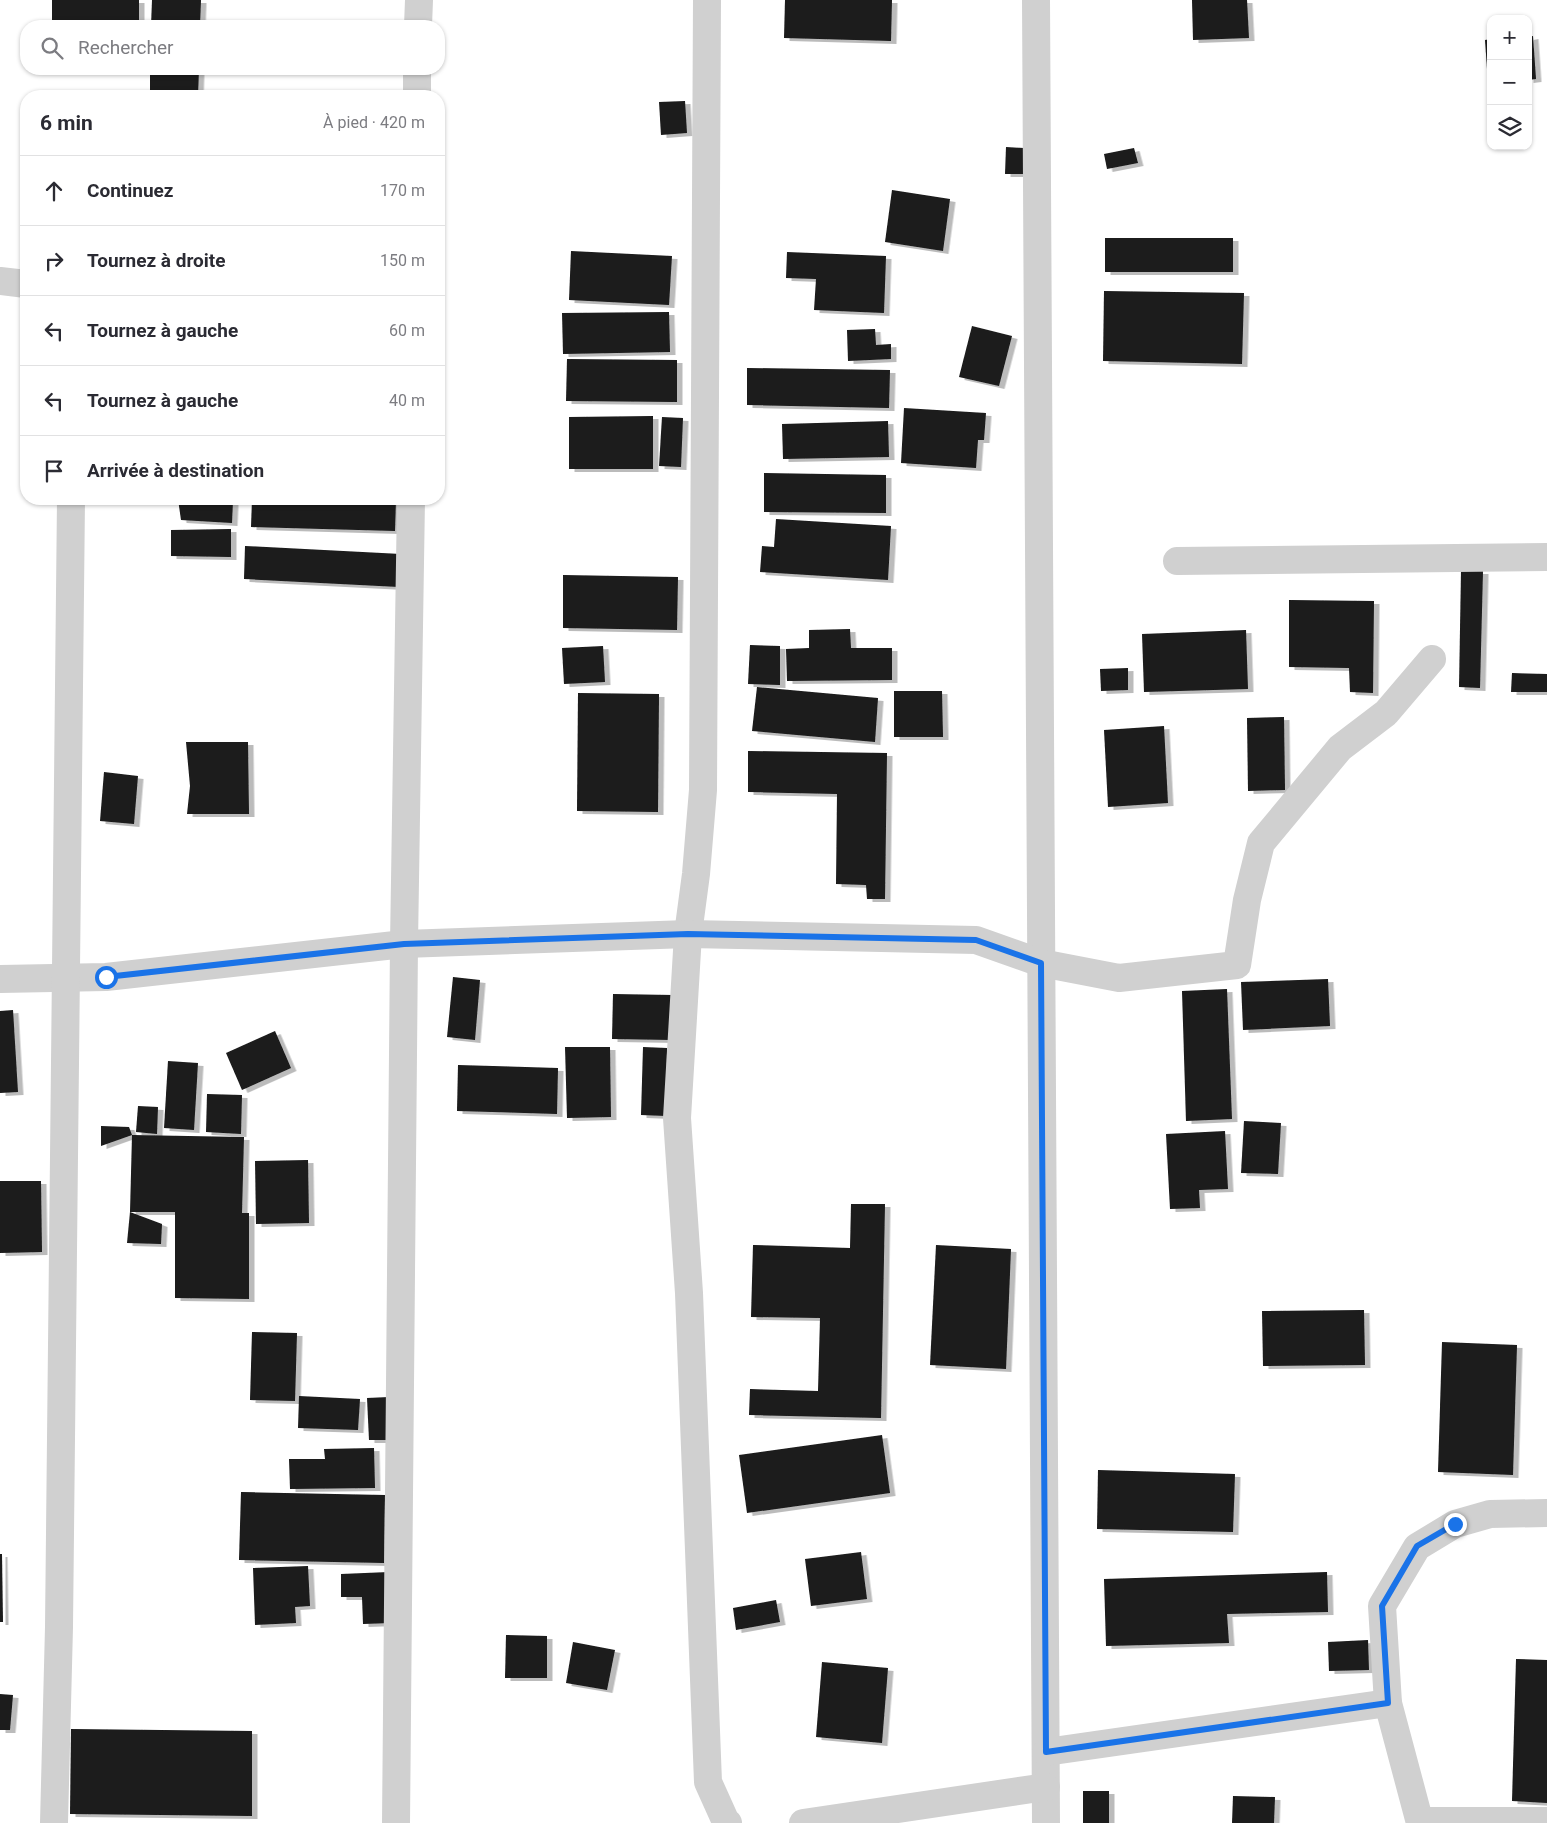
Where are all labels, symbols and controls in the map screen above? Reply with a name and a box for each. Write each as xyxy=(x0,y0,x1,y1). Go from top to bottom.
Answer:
map controls xyxy=(1487,15,1532,150)
button: + xyxy=(1487,15,1532,60)
search box xyxy=(20,20,445,75)
icon: search xyxy=(38,34,66,62)
text: Rechercher xyxy=(78,36,173,59)
button: − xyxy=(1487,60,1532,105)
button: layers xyxy=(1487,105,1532,150)
text: 6 min xyxy=(40,111,93,135)
text: À pied · 420 m xyxy=(323,113,425,132)
icon: ahead xyxy=(40,177,68,205)
text: Continuez xyxy=(87,179,173,202)
text: 170 m xyxy=(380,181,425,200)
icon: right xyxy=(40,247,68,275)
text: Tournez à droite xyxy=(87,249,226,272)
text: 150 m xyxy=(380,251,425,270)
icon: left xyxy=(40,317,68,345)
text: Tournez à gauche xyxy=(87,319,238,342)
text: 60 m xyxy=(389,321,425,340)
icon: left xyxy=(40,387,68,415)
text: Tournez à gauche xyxy=(87,389,238,412)
text: 40 m xyxy=(389,391,425,410)
icon: arrive xyxy=(40,457,68,485)
text: Arrivée à destination xyxy=(87,459,264,482)
route start xyxy=(95,966,118,989)
route end xyxy=(1444,1513,1467,1536)

